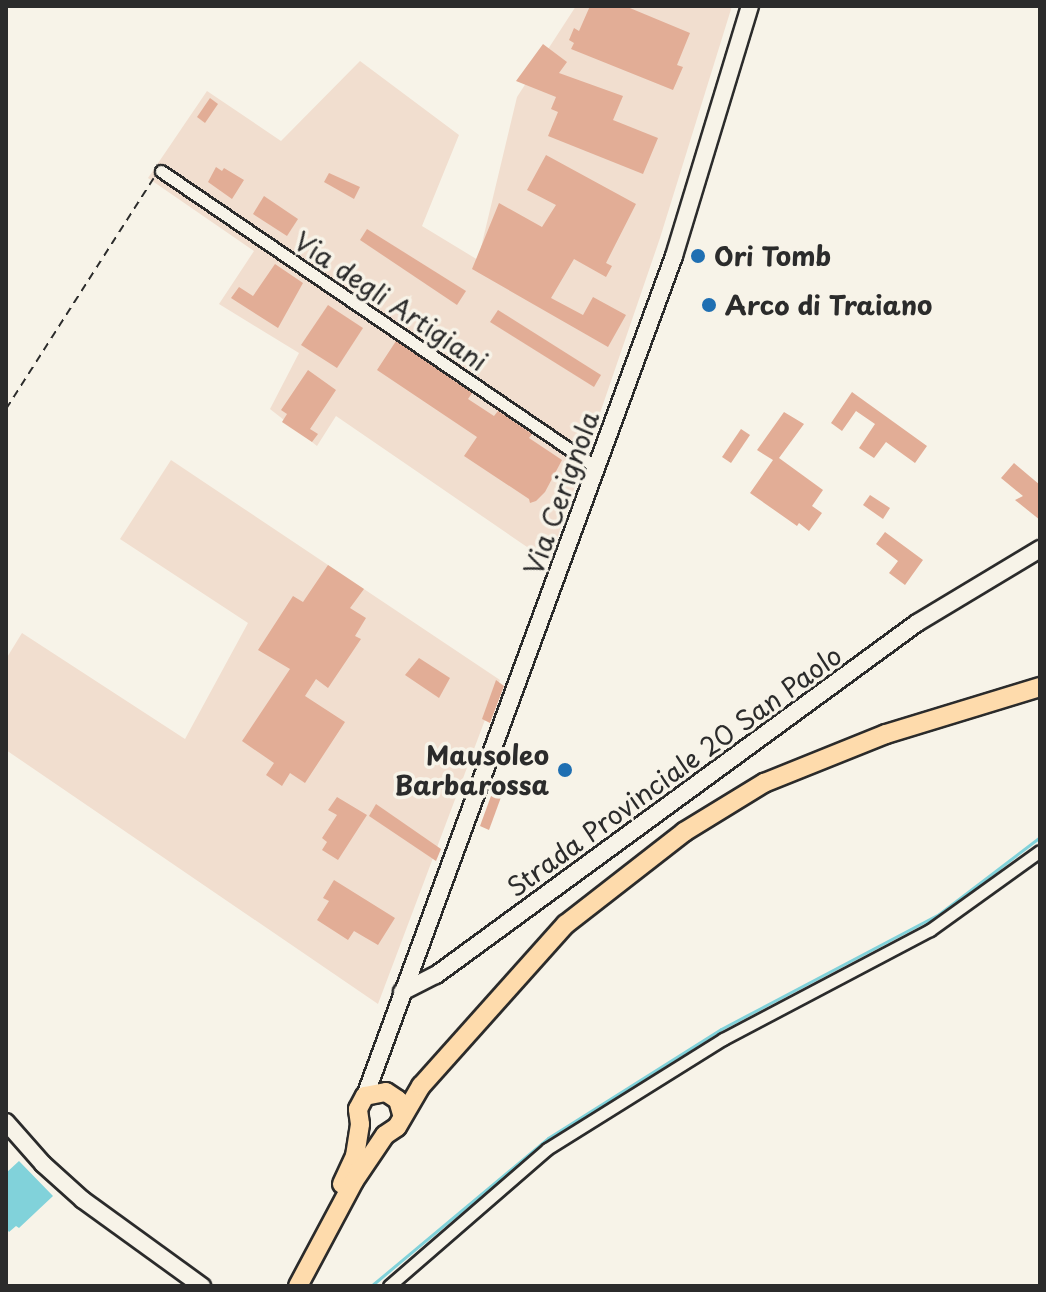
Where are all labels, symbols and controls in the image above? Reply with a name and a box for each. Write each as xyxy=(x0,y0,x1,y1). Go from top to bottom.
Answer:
street label: Via degli Artigiani xyxy=(288,225,494,377)
place label: Ori Tomb xyxy=(714,240,833,272)
marker: Ori Tomb xyxy=(689,247,707,265)
place label: Arco di Traiano xyxy=(725,289,932,321)
marker: Arco di Traiano xyxy=(700,296,718,314)
street label: Via Cerignola xyxy=(517,407,605,579)
street label: Strada Provinciale 20 San Paolo xyxy=(500,639,848,903)
place label: Mausoleo Barbarossa xyxy=(394,739,549,800)
marker: Mausoleo Barbarossa xyxy=(556,761,574,779)

